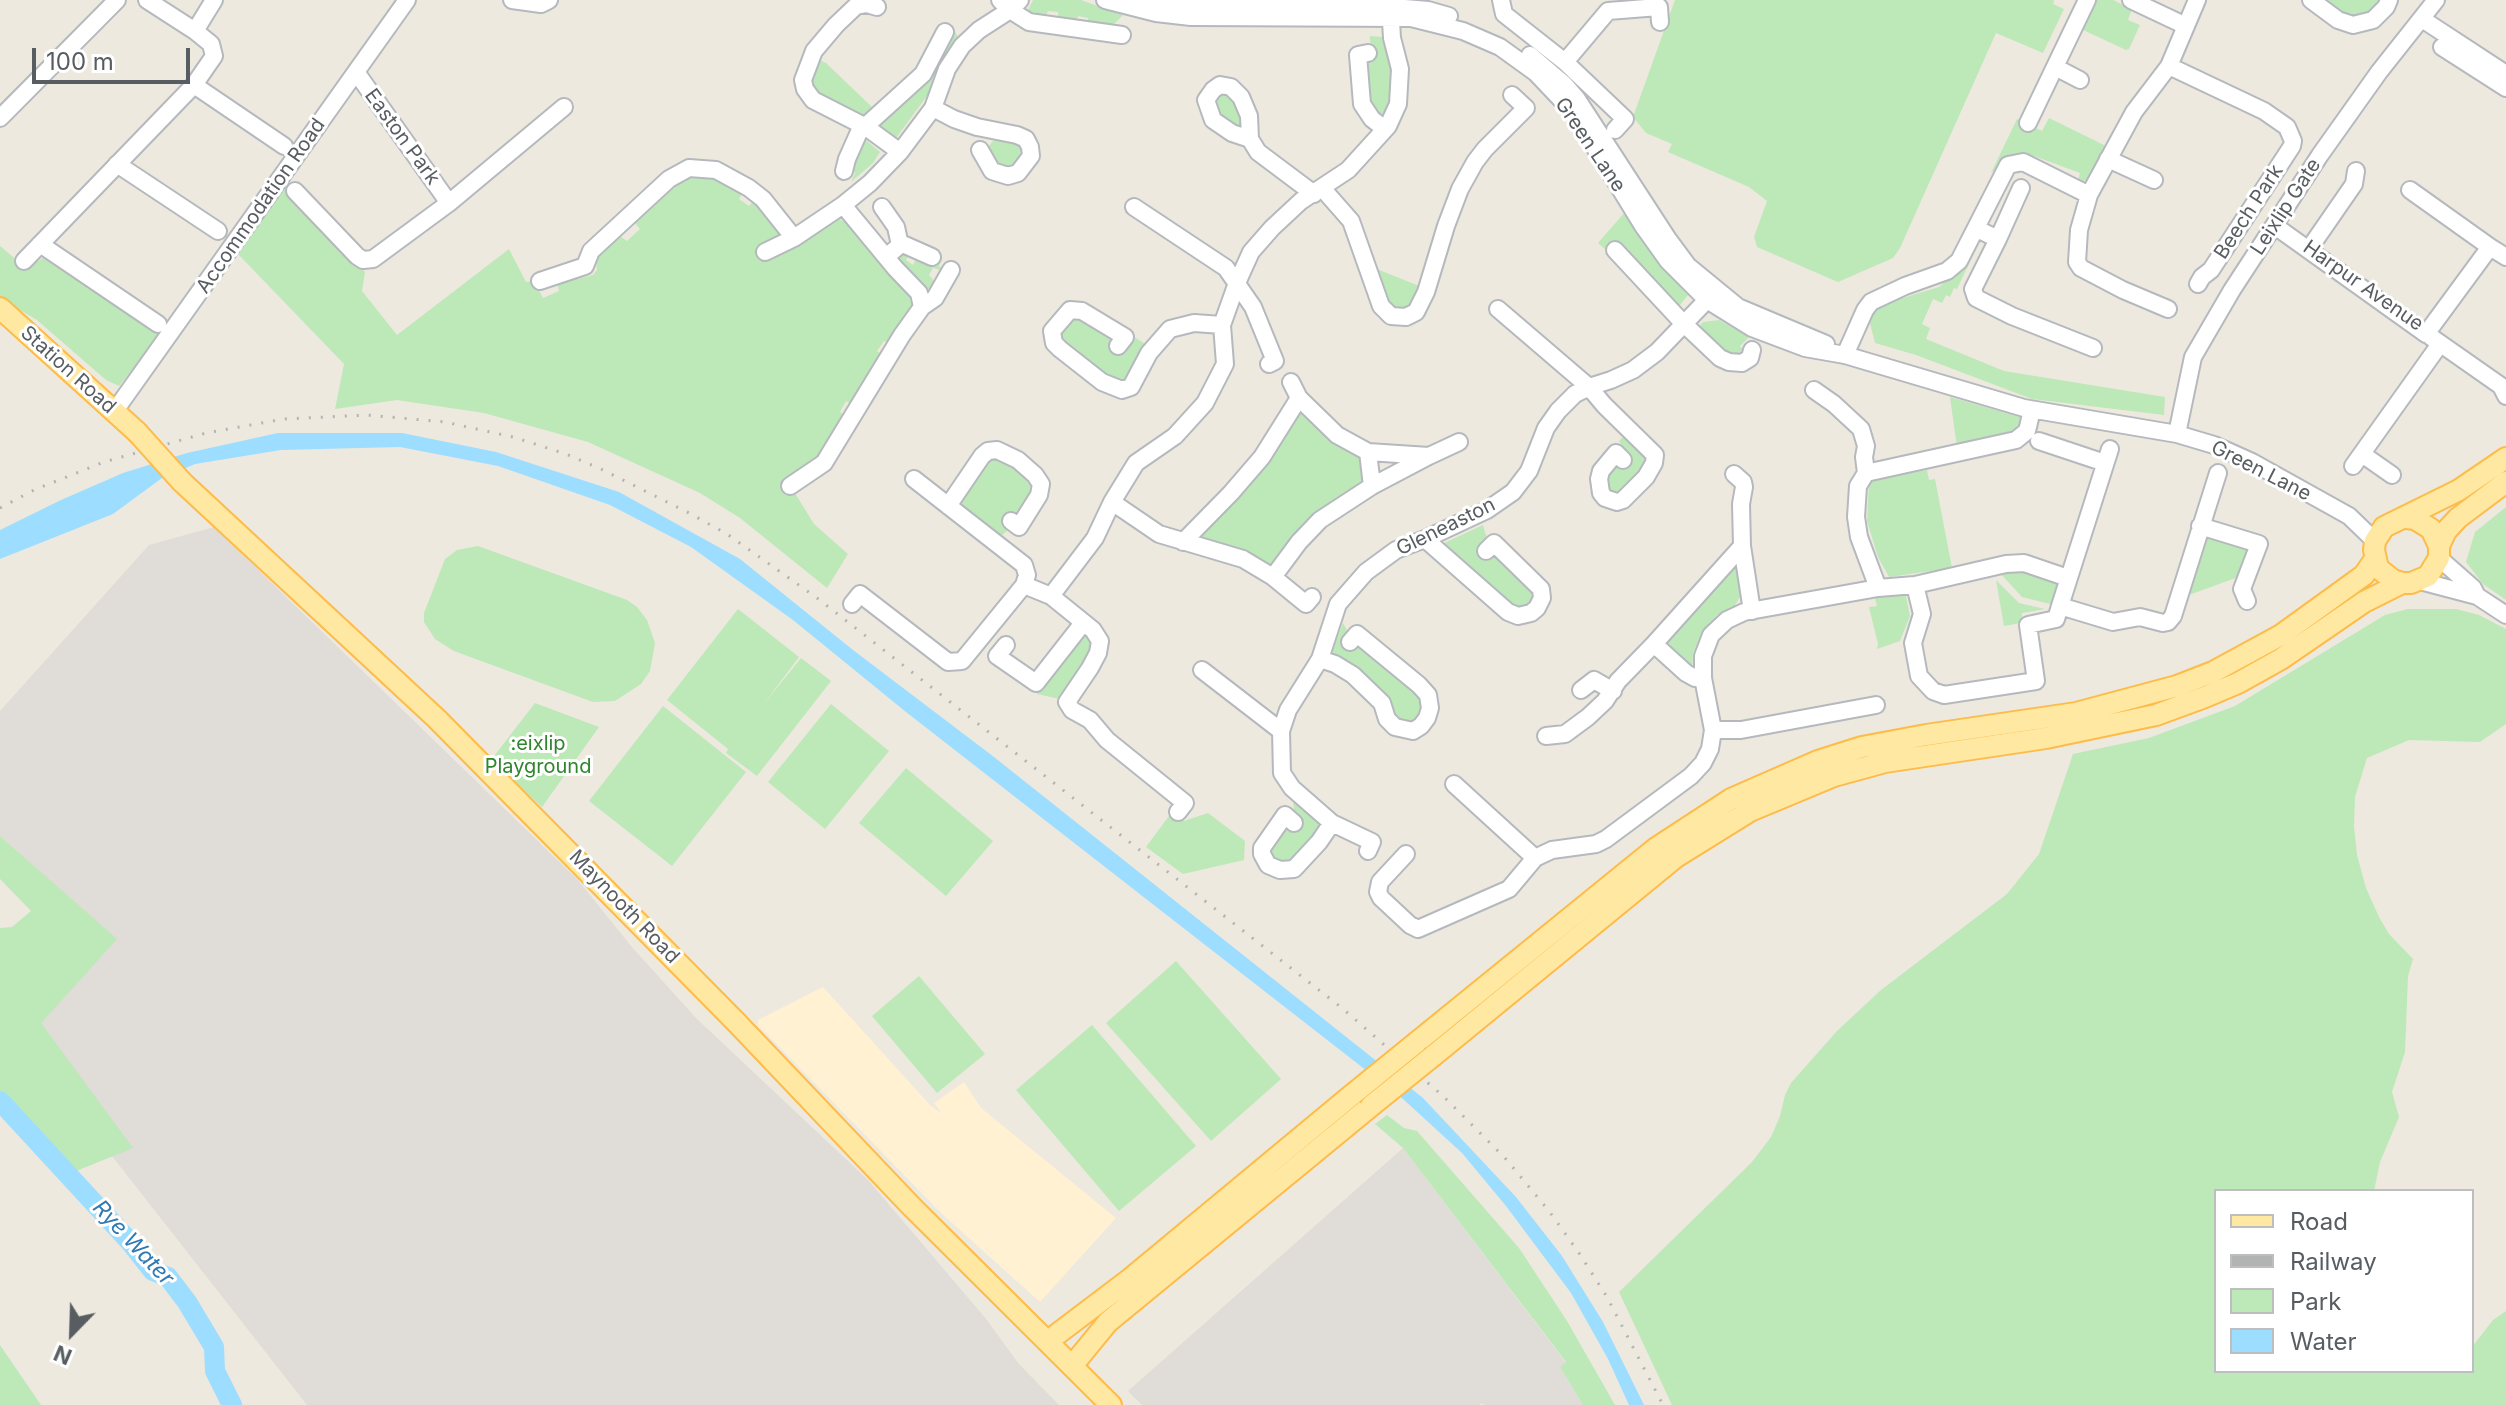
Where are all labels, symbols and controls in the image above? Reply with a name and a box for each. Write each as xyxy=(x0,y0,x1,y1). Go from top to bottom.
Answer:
scale bar xyxy=(36,32,194,82)
text: 100 m xyxy=(46,47,114,76)
street label: Easton Park xyxy=(359,84,445,190)
street label: Green Lane xyxy=(1550,93,1630,197)
street label: Accommodation Road xyxy=(191,114,331,298)
street label: Leixlip Gate xyxy=(2246,154,2326,260)
street label: Beech Park xyxy=(2209,160,2289,264)
street label: Harpur Avenue xyxy=(2298,236,2428,336)
street label: Station Road xyxy=(15,321,121,419)
street label: Green Lane xyxy=(2207,436,2315,506)
street label: Gleneaston xyxy=(1393,493,1499,561)
park label: :eixlip Playground xyxy=(485,732,591,779)
street label: Maynooth Road xyxy=(564,845,684,969)
legend xyxy=(2214,1189,2474,1373)
water label: Rye Water xyxy=(87,1195,179,1291)
text: Road xyxy=(2290,1207,2348,1236)
text: Railway xyxy=(2290,1247,2377,1276)
text: Park xyxy=(2290,1287,2341,1316)
north arrow xyxy=(32,1293,112,1373)
text: Water xyxy=(2290,1327,2357,1356)
text: N xyxy=(50,1340,75,1370)

